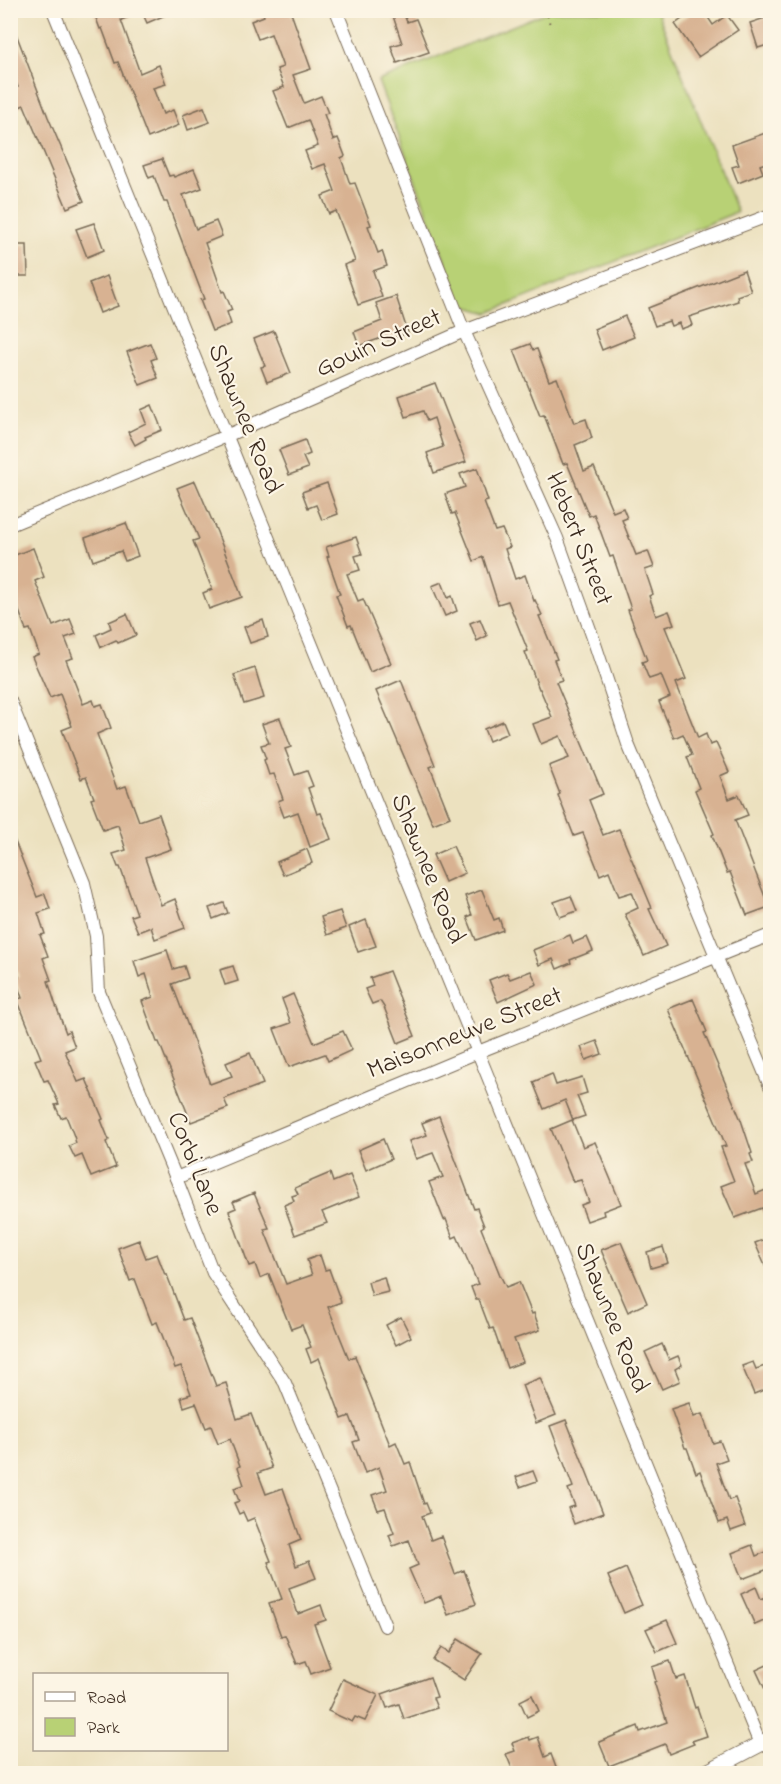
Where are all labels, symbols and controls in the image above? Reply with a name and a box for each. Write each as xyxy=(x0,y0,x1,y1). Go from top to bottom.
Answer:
street label: Gouin Street xyxy=(310,299,448,389)
street label: Shawnee Road xyxy=(197,338,292,500)
street label: Hebert Street xyxy=(534,467,622,612)
street label: Shawnee Road xyxy=(380,788,475,950)
street label: Maisonneuve Street xyxy=(362,977,569,1091)
street label: Corbi Lane xyxy=(156,1106,232,1222)
street label: Shawnee Road xyxy=(564,1237,659,1399)
legend xyxy=(33,1673,228,1751)
text: Road xyxy=(87,1686,126,1712)
text: Park xyxy=(87,1716,120,1742)

